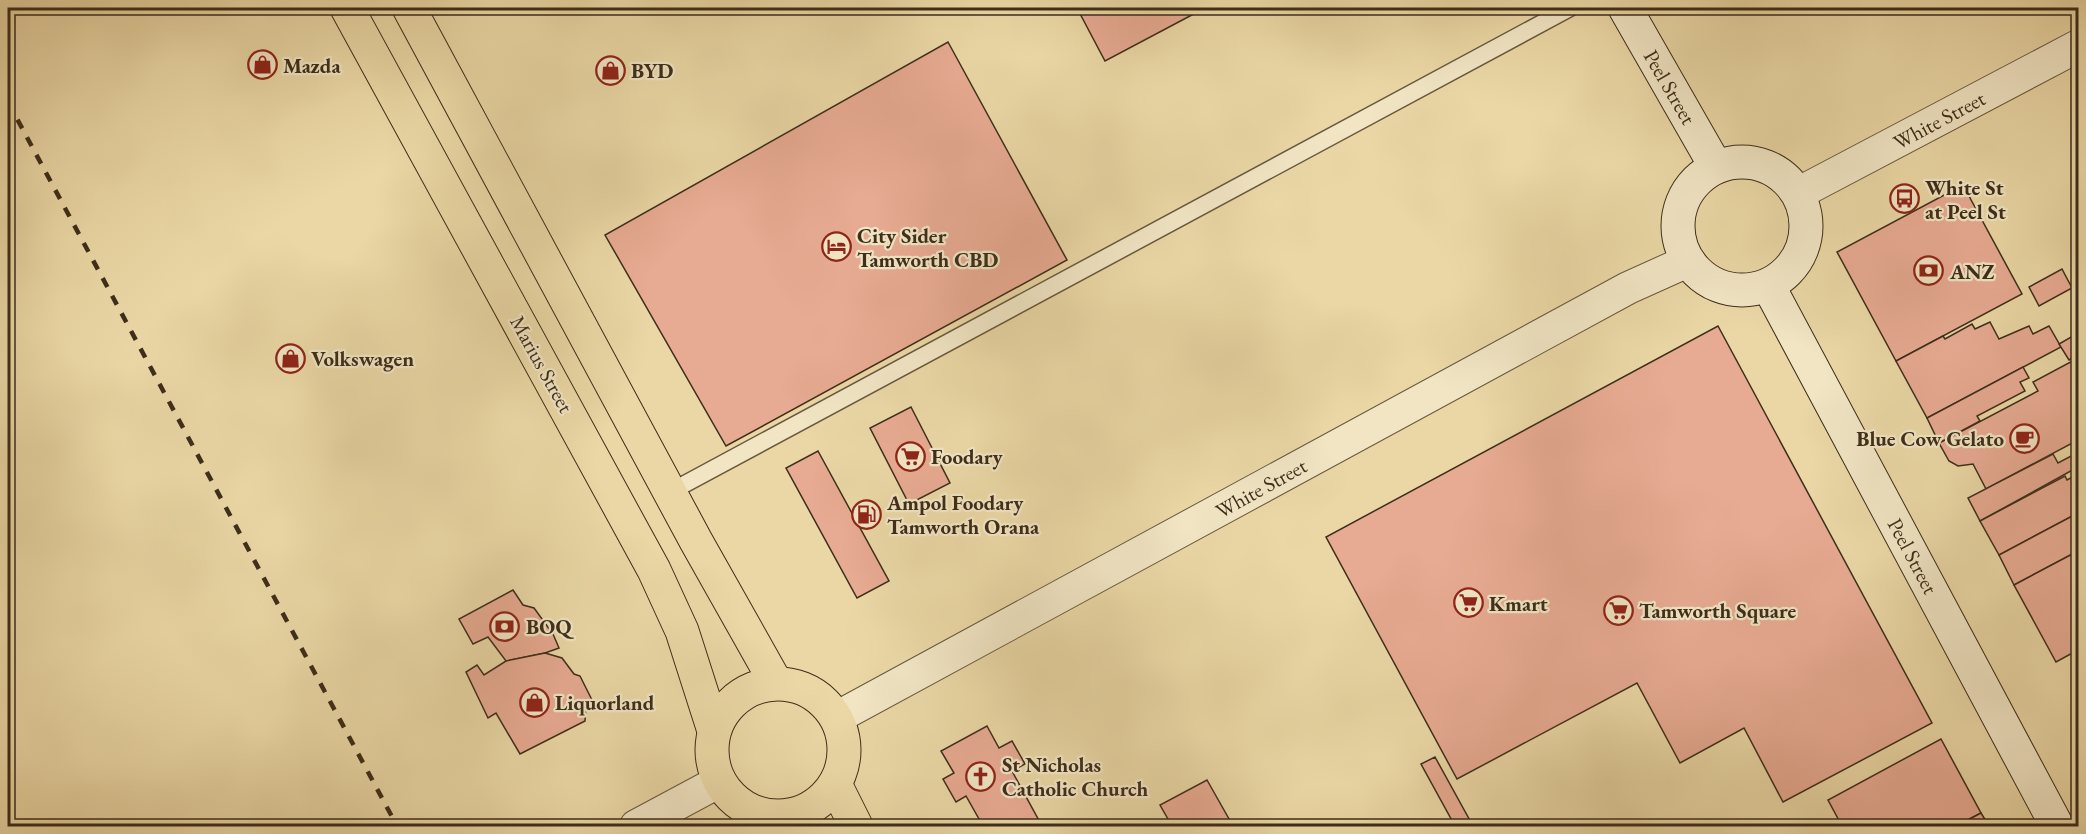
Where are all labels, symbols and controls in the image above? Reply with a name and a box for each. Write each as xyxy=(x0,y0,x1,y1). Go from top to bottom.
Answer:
street label: Peel Street xyxy=(1638,45,1702,130)
shop icon: Mazda xyxy=(246,49,278,81)
place label: Mazda xyxy=(283,52,341,79)
shop icon: BYD xyxy=(594,54,626,86)
place label: BYD xyxy=(631,57,673,84)
street label: White Street xyxy=(1888,84,1990,155)
place label: White St at Peel St xyxy=(1925,174,2006,225)
bus stop icon: White St at Peel St xyxy=(1888,183,1920,215)
place label: City Sider Tamworth CBD xyxy=(857,222,998,273)
hotel icon: City Sider Tamworth CBD xyxy=(820,231,852,263)
bank icon: ANZ xyxy=(1913,255,1945,287)
place label: ANZ xyxy=(1949,258,1995,285)
street label: Marius Street xyxy=(504,311,580,418)
shop icon: Volkswagen xyxy=(274,342,306,374)
place label: Volkswagen xyxy=(311,345,414,372)
cafe icon: Blue Cow Gelato xyxy=(2009,422,2041,454)
place label: Blue Cow Gelato xyxy=(1856,425,2004,452)
supermarket icon: Foodary xyxy=(894,440,926,472)
place label: Foodary xyxy=(931,443,1003,470)
street label: White Street xyxy=(1211,452,1312,524)
place label: Ampol Foodary Tamworth Orana xyxy=(886,489,1040,540)
fuel station icon: Ampol Foodary Tamworth Orana xyxy=(850,498,882,530)
street label: Peel Street xyxy=(1882,513,1944,599)
supermarket icon: Kmart xyxy=(1452,587,1484,619)
place label: Kmart xyxy=(1489,590,1548,617)
supermarket icon: Tamworth Square xyxy=(1602,594,1634,626)
place label: Tamworth Square xyxy=(1639,597,1796,624)
bank icon: BOQ xyxy=(489,610,521,642)
place label: BOQ xyxy=(526,613,575,640)
shop icon: Liquorland xyxy=(518,686,550,718)
place label: Liquorland xyxy=(555,689,655,716)
place label: St Nicholas Catholic Church xyxy=(1002,751,1149,802)
church icon: St Nicholas Catholic Church xyxy=(965,760,997,792)

